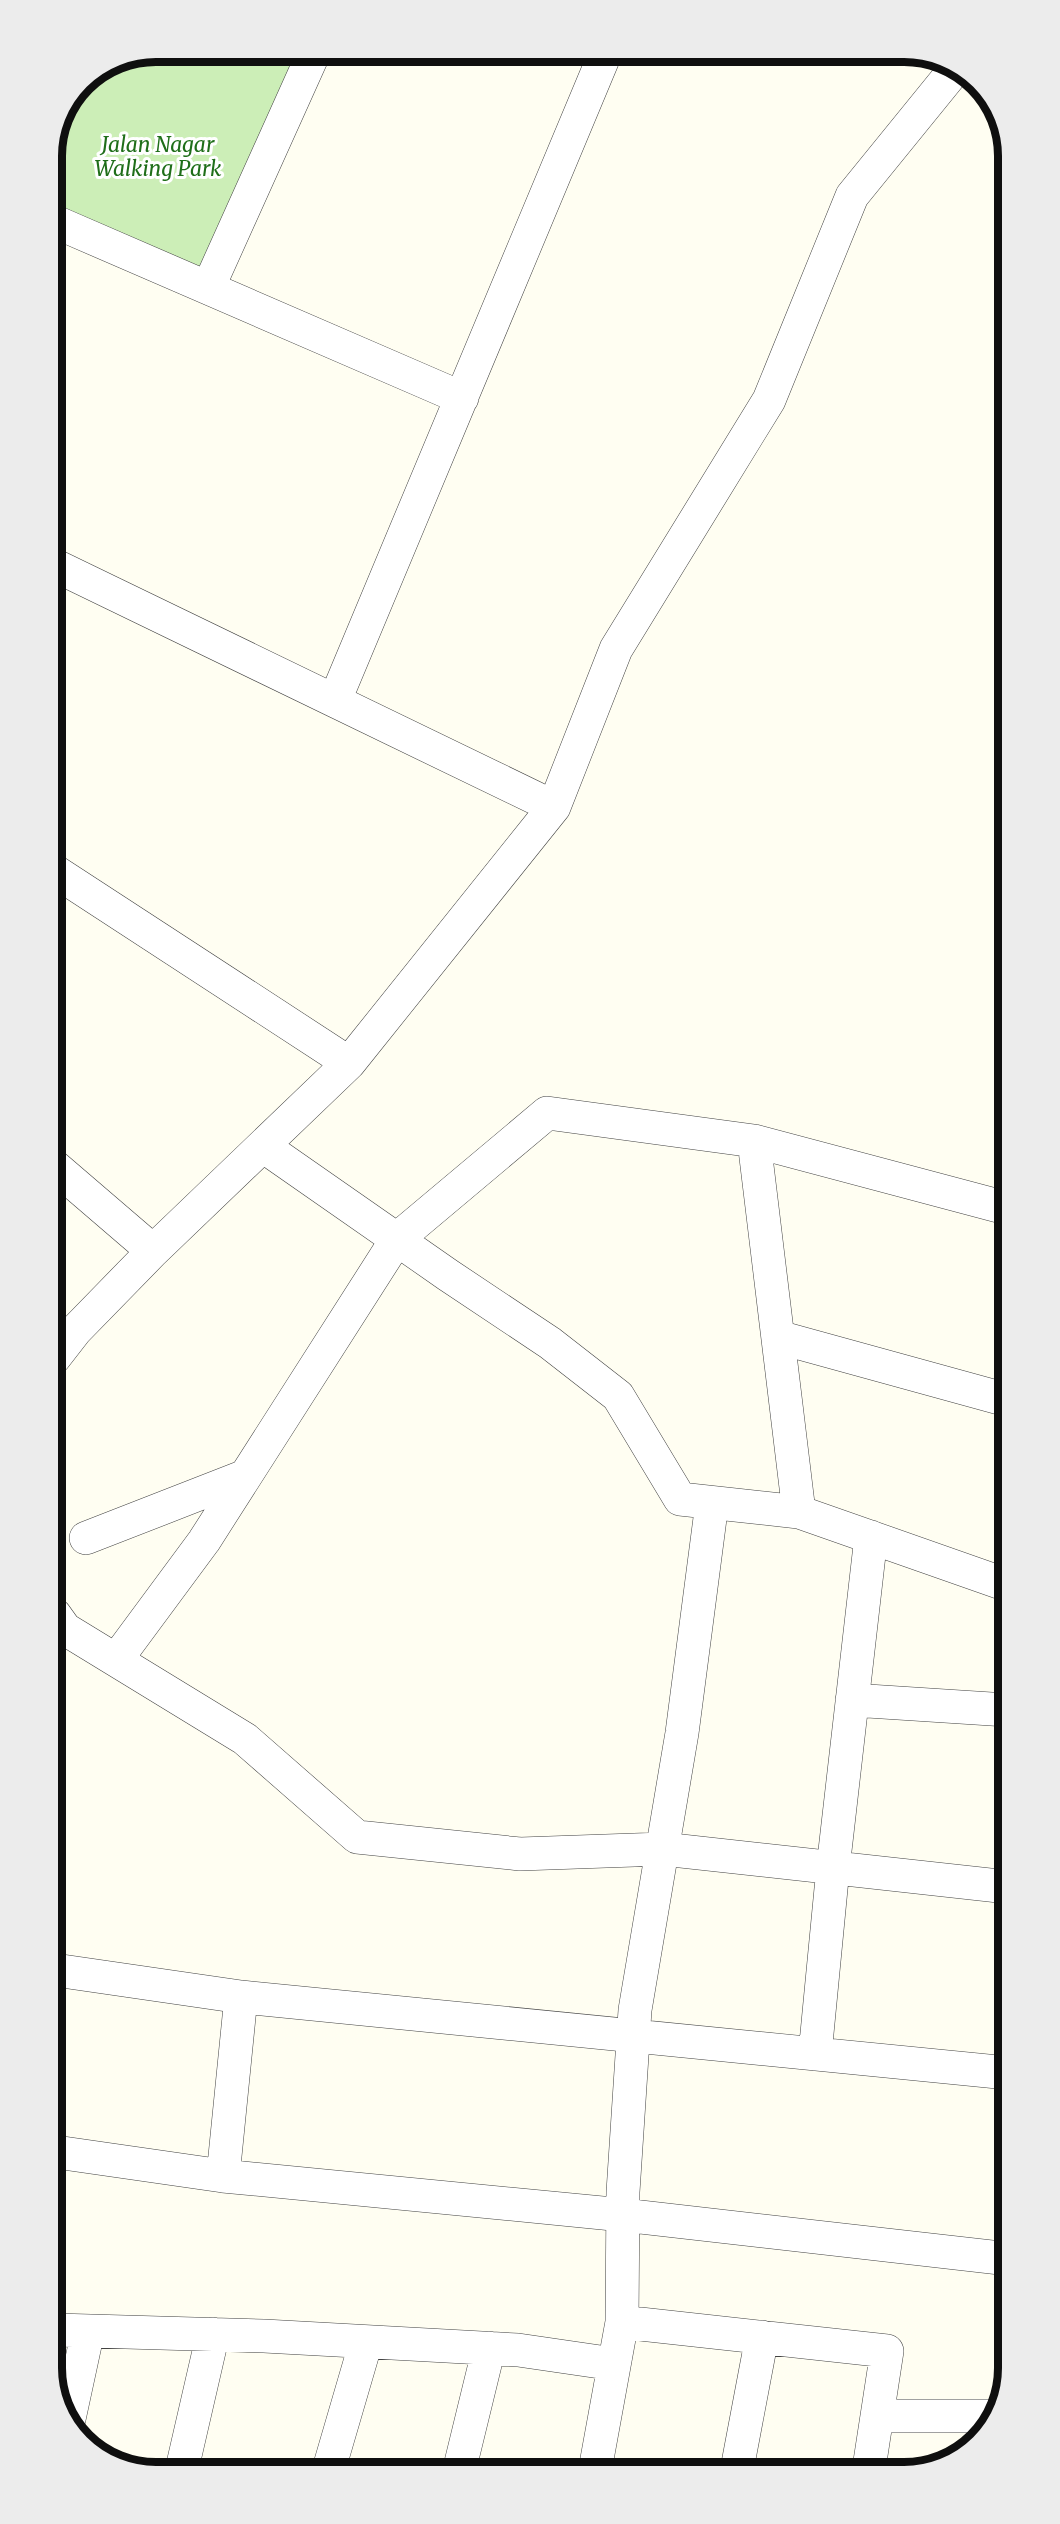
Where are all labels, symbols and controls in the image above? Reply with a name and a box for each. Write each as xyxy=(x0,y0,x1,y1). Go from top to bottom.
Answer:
park label: Jalan Nagar Walking Park xyxy=(94,131,222,182)

